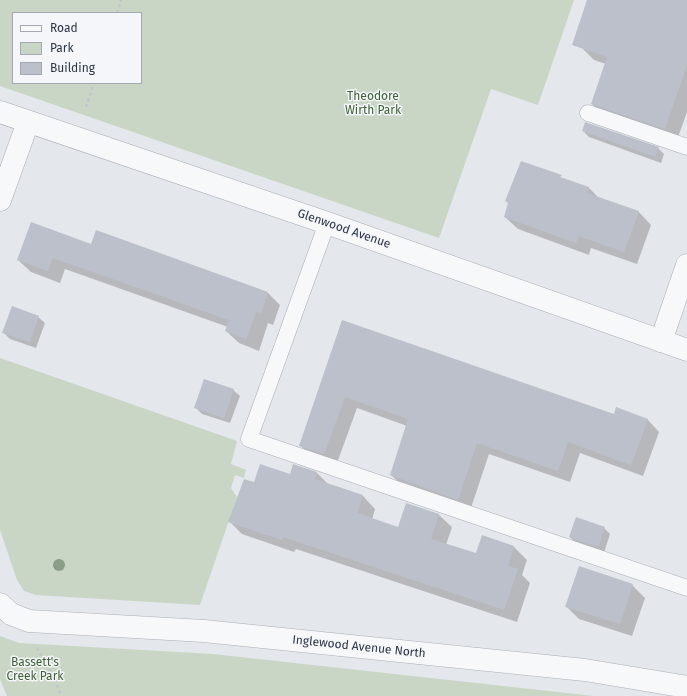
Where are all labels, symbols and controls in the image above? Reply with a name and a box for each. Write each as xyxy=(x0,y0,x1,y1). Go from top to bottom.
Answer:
legend xyxy=(12,12,142,84)
text: Road xyxy=(50,21,78,35)
text: Park xyxy=(50,41,74,55)
text: Building xyxy=(50,61,95,75)
park label: Theodore Wirth Park xyxy=(345,90,401,118)
street label: Glenwood Avenue xyxy=(296,206,392,252)
street label: Inglewood Avenue North xyxy=(292,633,426,661)
park label: Bassett's Creek Park xyxy=(7,656,63,684)

